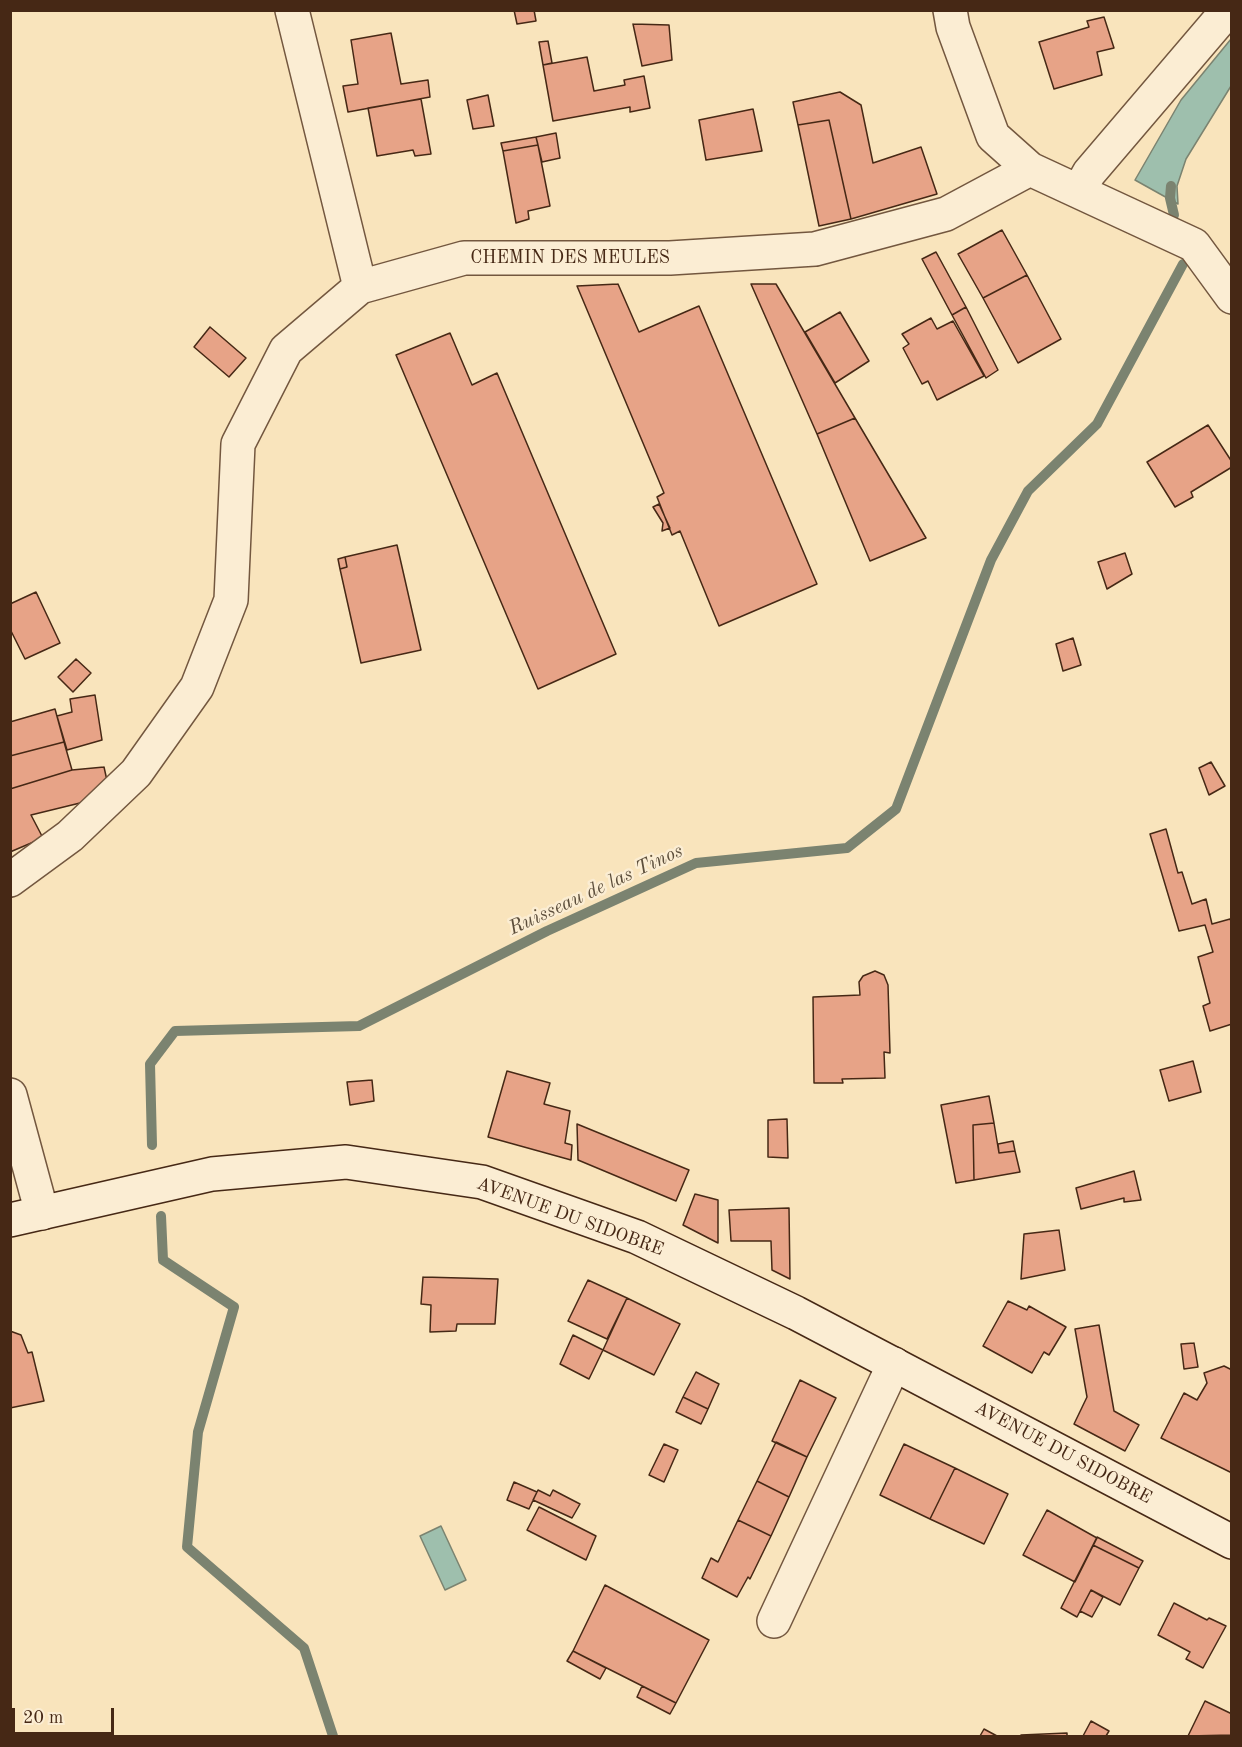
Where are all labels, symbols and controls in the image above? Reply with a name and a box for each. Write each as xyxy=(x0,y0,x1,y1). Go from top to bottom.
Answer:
street label: CHEMIN DES MEULES xyxy=(470,247,670,269)
water label: Ruisseau de las Tinos xyxy=(505,839,687,941)
street label: AVENUE DU SIDOBRE xyxy=(474,1173,666,1261)
street label: AVENUE DU SIDOBRE xyxy=(971,1397,1155,1509)
scale bar xyxy=(15,1696,117,1734)
text: 20 m xyxy=(23,1709,63,1727)

